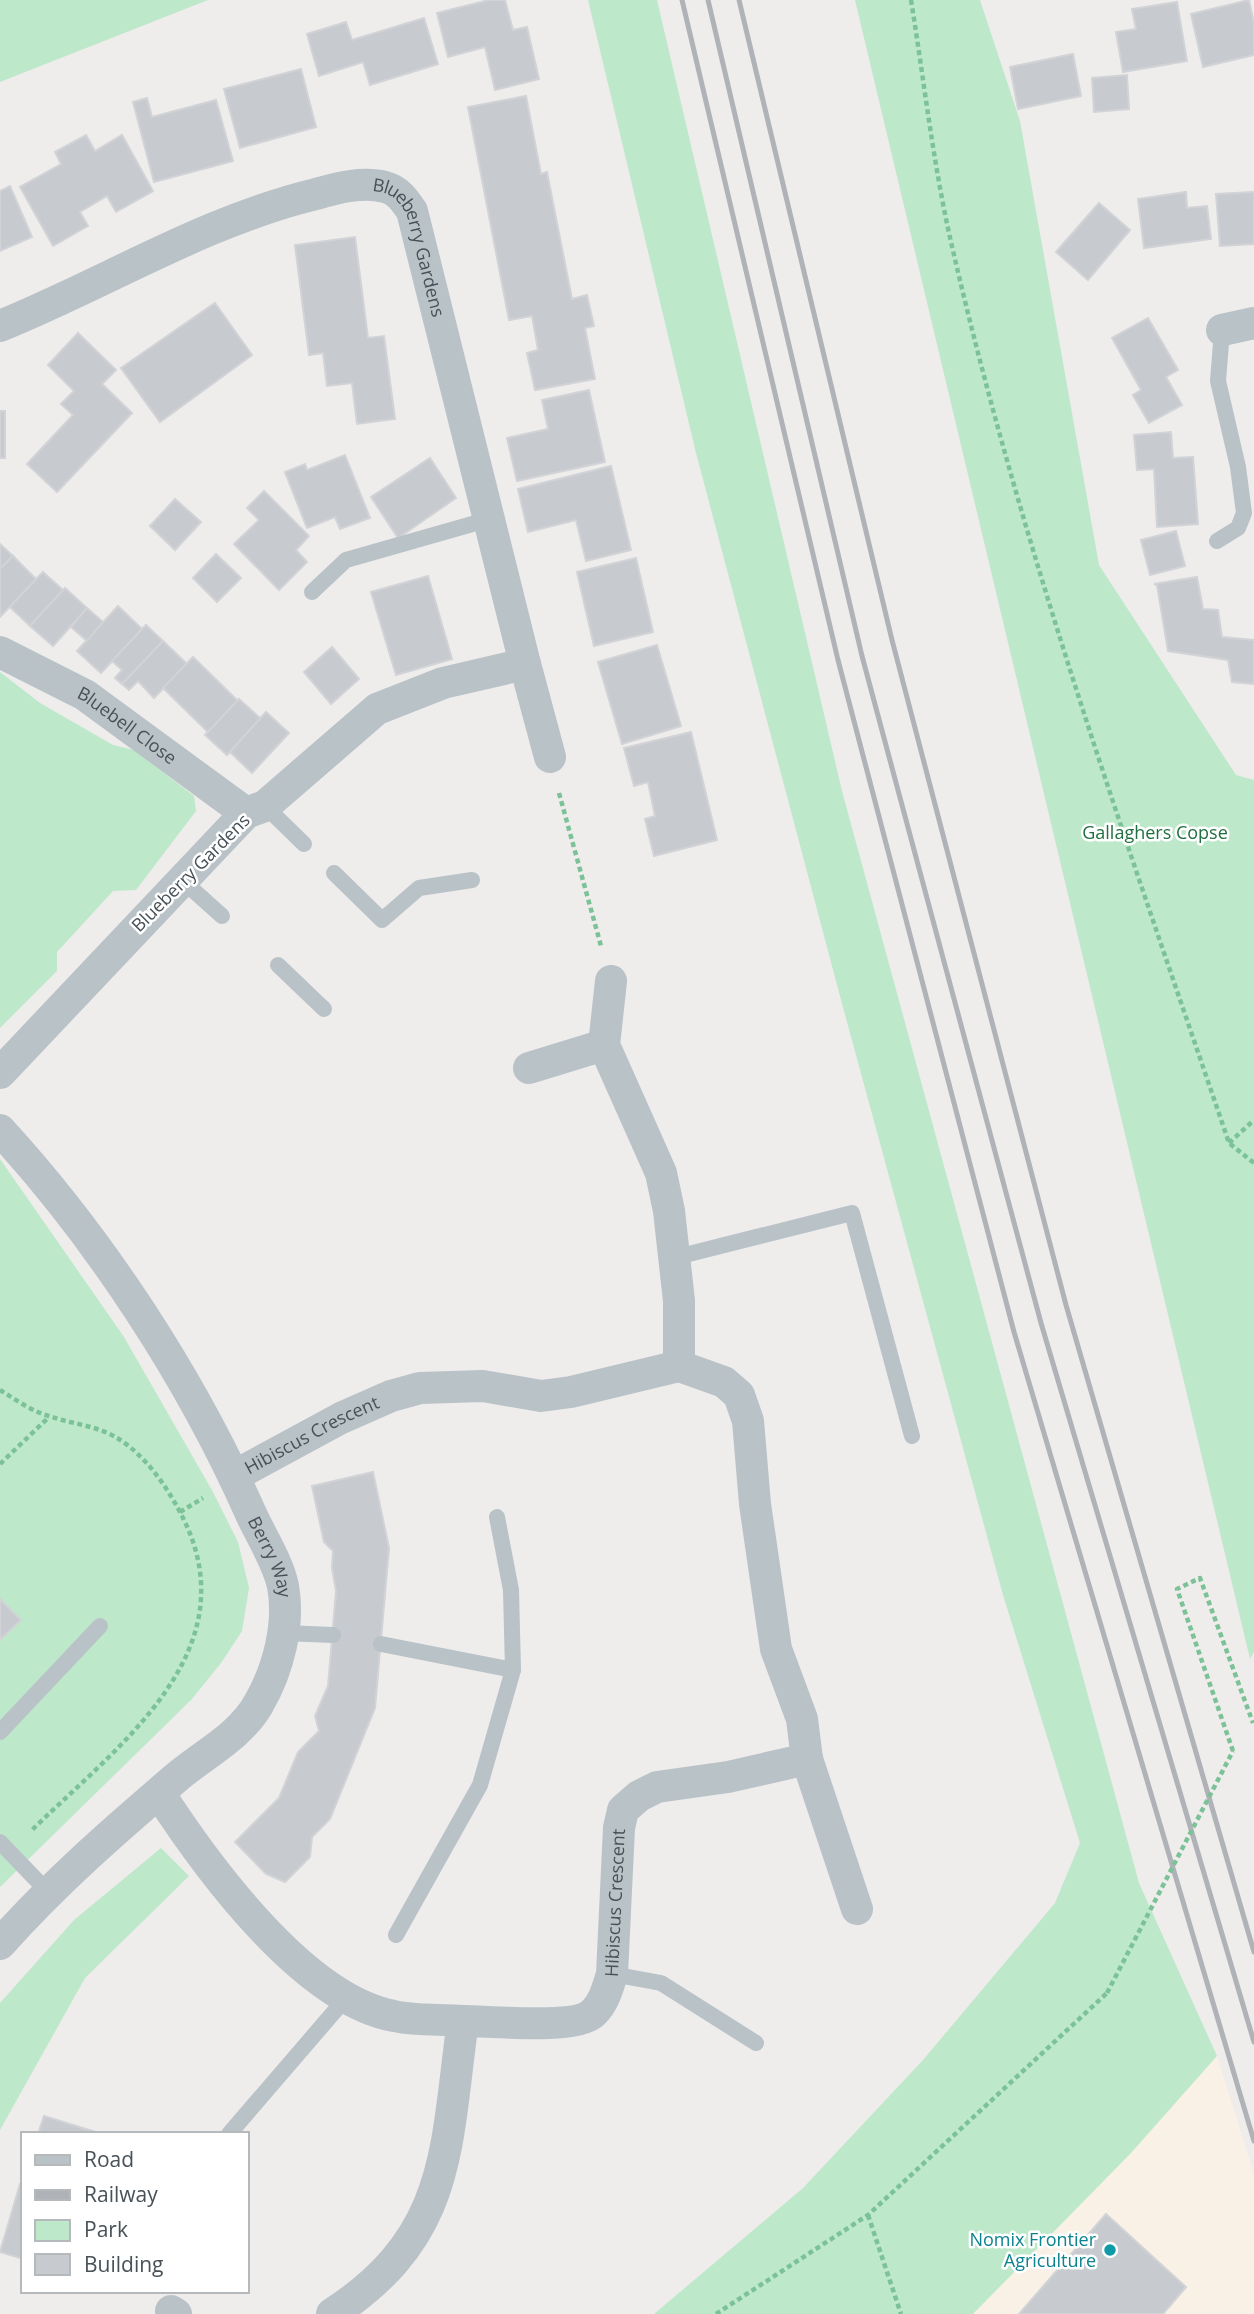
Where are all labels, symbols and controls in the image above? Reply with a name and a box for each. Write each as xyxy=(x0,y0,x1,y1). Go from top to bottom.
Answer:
street label: Blueberry Gardens xyxy=(371,172,451,319)
street label: Bluebell Close xyxy=(74,680,182,769)
street label: Blueberry Gardens xyxy=(126,808,255,937)
park label: Gallaghers Copse xyxy=(1082,820,1228,844)
street label: Hibiscus Crescent xyxy=(240,1390,383,1479)
street label: Berry Way xyxy=(243,1512,298,1599)
street label: Hibiscus Crescent xyxy=(599,1828,630,1978)
legend xyxy=(21,2132,248,2293)
text: Road xyxy=(84,2145,134,2173)
text: Railway xyxy=(84,2180,158,2208)
text: Park xyxy=(84,2215,128,2243)
place label: Nomix Frontier Agriculture xyxy=(969,2227,1097,2272)
marker: Nomix Frontier Agriculture xyxy=(1102,2242,1118,2258)
text: Building xyxy=(84,2250,163,2278)

